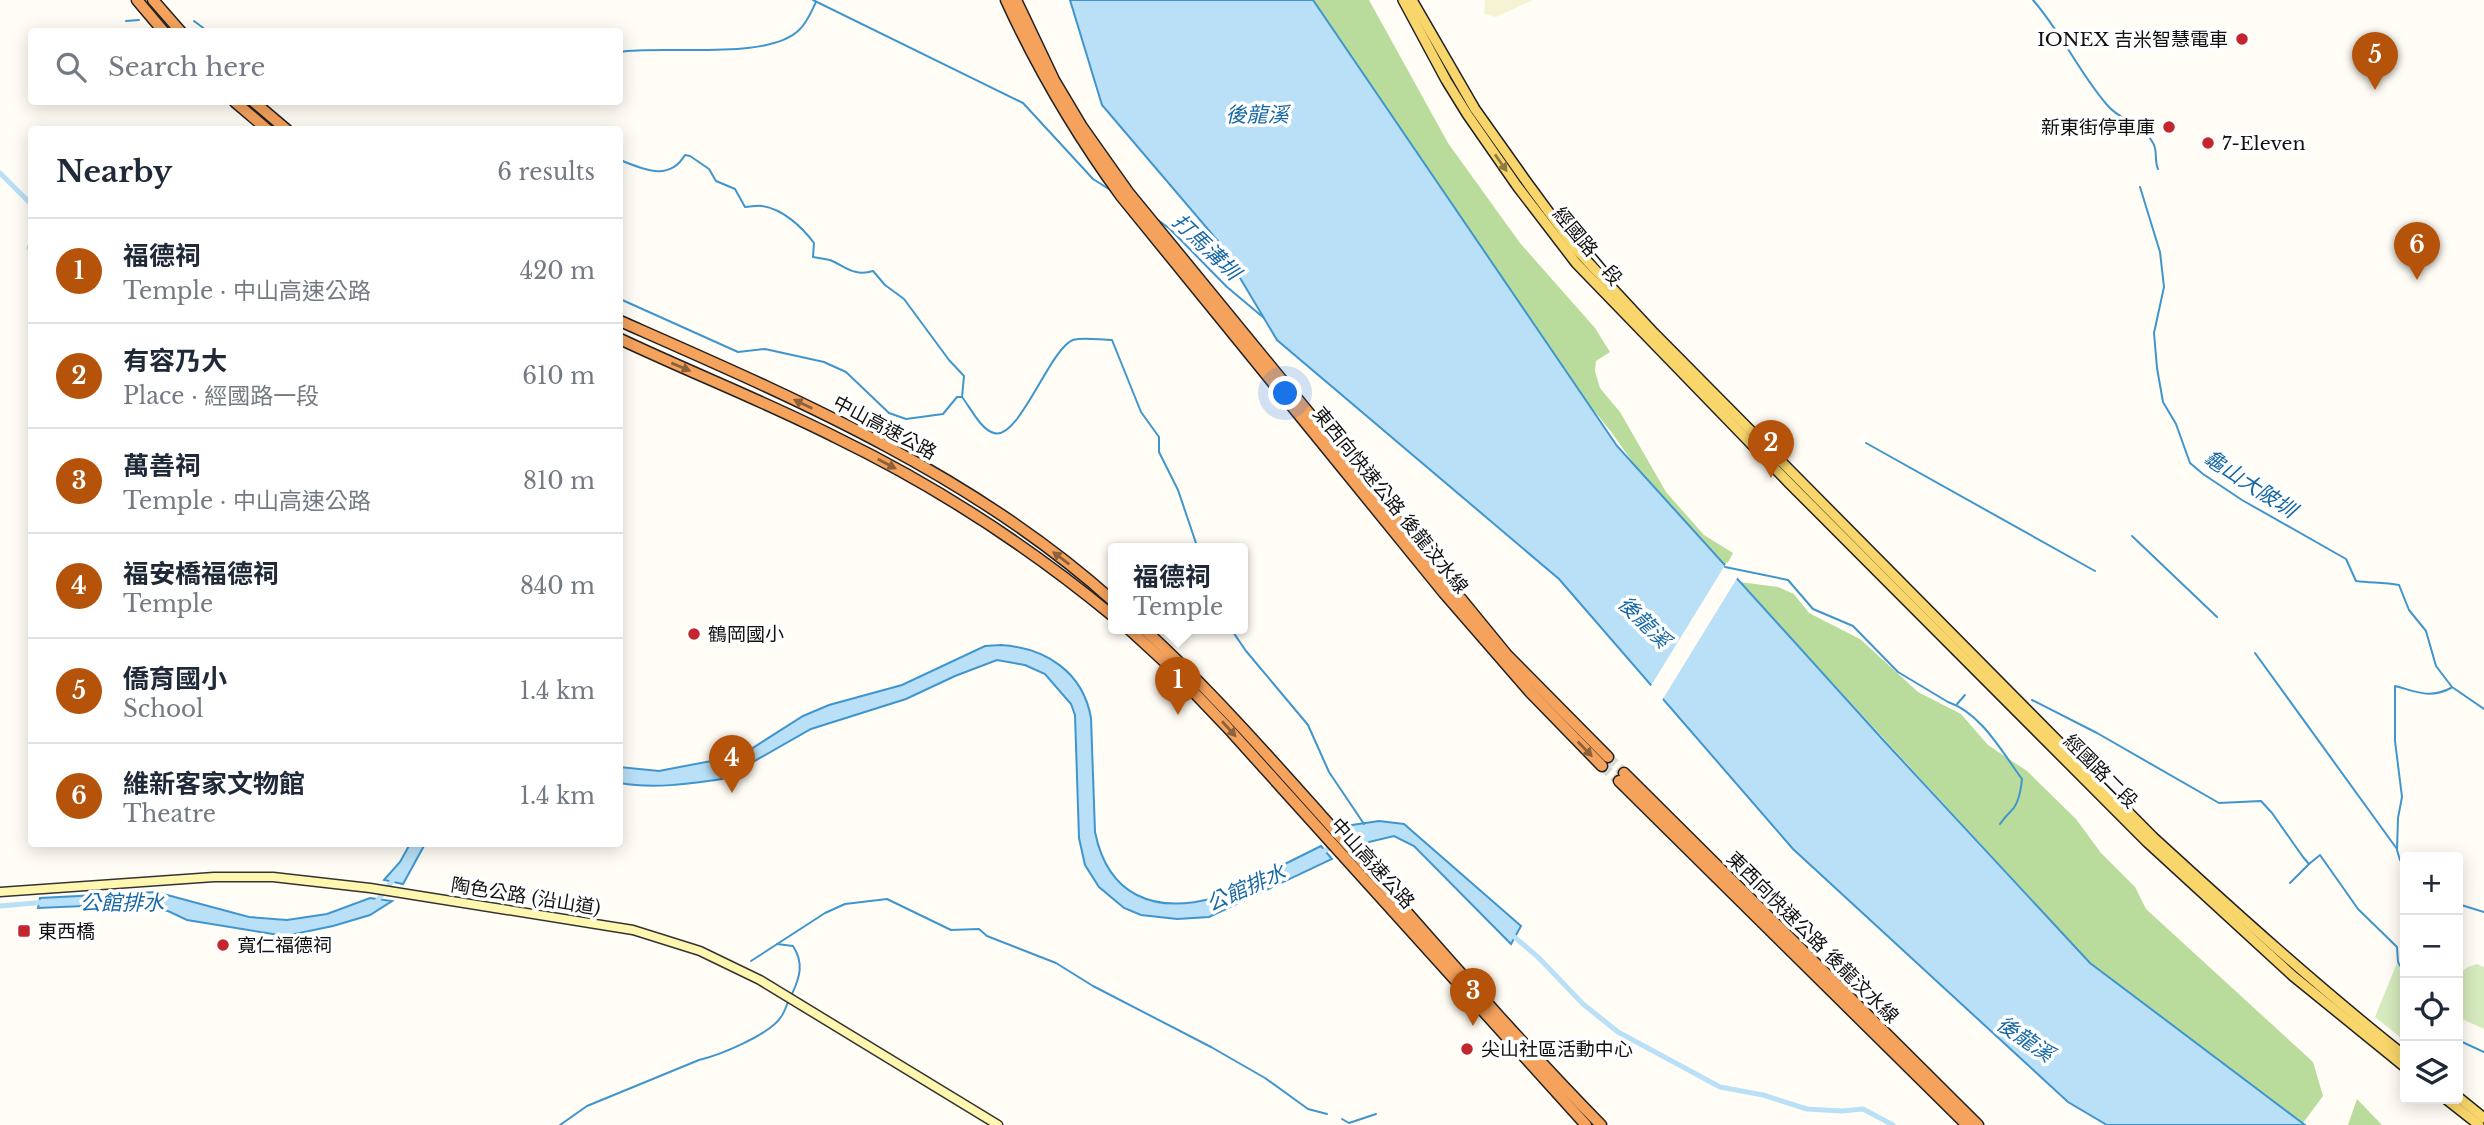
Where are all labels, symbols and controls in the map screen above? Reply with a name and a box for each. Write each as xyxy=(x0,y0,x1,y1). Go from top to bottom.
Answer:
search box xyxy=(28,28,623,105)
place label: IONEX 吉米智慧電車 xyxy=(2037,28,2228,51)
marker: IONEX 吉米智慧電車 xyxy=(2234,31,2250,47)
pin: 5 xyxy=(2352,32,2398,90)
icon: search xyxy=(52,48,90,86)
text: Search here xyxy=(108,51,265,83)
water label: 後龍溪 xyxy=(1226,102,1291,128)
place label: 新東街停車庫 xyxy=(2041,116,2155,139)
marker: 新東街停車庫 xyxy=(2161,119,2177,135)
place label: 7-Eleven xyxy=(2222,132,2306,155)
marker: 7-Eleven xyxy=(2200,135,2216,151)
text: Nearby xyxy=(56,153,172,190)
one-way arrow xyxy=(1494,154,1508,172)
text: 6 results xyxy=(497,158,595,186)
street label: 經國路一段 xyxy=(1548,203,1627,290)
water label: 打馬溝圳 xyxy=(1167,208,1247,288)
pin: 6 xyxy=(2394,222,2440,280)
text: 福德祠 xyxy=(123,240,201,272)
text: 1 xyxy=(74,257,84,285)
text: 420 m xyxy=(520,257,595,285)
text: Temple · 中山高速公路 xyxy=(123,277,371,305)
text: 有容乃大 xyxy=(123,345,227,377)
text: 2 xyxy=(72,362,86,390)
text: 610 m xyxy=(522,362,595,390)
one-way arrow xyxy=(671,362,692,373)
your location xyxy=(1268,376,1302,410)
text: Place · 經國路一段 xyxy=(123,382,319,410)
street label: 中山高速公路 xyxy=(829,391,940,464)
one-way arrow xyxy=(793,398,813,409)
street label: 東西向快速公路 後龍汶水線 xyxy=(1308,402,1473,598)
pin: 2 xyxy=(1748,420,1794,478)
water label: 龜山大陂圳 xyxy=(2199,445,2304,525)
text: 萬善祠 xyxy=(123,450,201,482)
one-way arrow xyxy=(877,458,897,470)
text: 3 xyxy=(72,467,86,495)
text: 810 m xyxy=(523,467,595,495)
text: Temple · 中山高速公路 xyxy=(123,487,371,515)
popup xyxy=(1108,543,1248,634)
one-way arrow xyxy=(1052,550,1070,565)
text: 福安橋福德祠 xyxy=(123,558,279,590)
text: 福德祠 xyxy=(1133,561,1211,593)
text: 4 xyxy=(71,572,87,600)
text: 840 m xyxy=(520,572,595,600)
text: Temple xyxy=(123,590,213,618)
water label: 後龍溪 xyxy=(1613,591,1678,656)
text: Temple xyxy=(1133,593,1223,621)
place label: 鶴岡國小 xyxy=(708,623,784,646)
marker: 鶴岡國小 xyxy=(686,626,702,642)
pin: 1 xyxy=(1155,657,1201,715)
text: 僑育國小 xyxy=(123,663,227,695)
text: 5 xyxy=(72,677,86,705)
text: 1.4 km xyxy=(520,677,595,705)
text: School xyxy=(123,695,204,723)
one-way arrow xyxy=(1221,720,1237,738)
street label: 經國路二段 xyxy=(2059,730,2142,813)
pin: 4 xyxy=(709,735,755,793)
one-way arrow xyxy=(1577,740,1593,757)
text: 維新客家文物館 xyxy=(123,768,305,800)
text: 6 xyxy=(71,782,87,810)
text: 1.4 km xyxy=(520,782,595,810)
text: Theatre xyxy=(123,800,216,828)
street label: 中山高速公路 xyxy=(1326,813,1419,913)
street label: 東西向快速公路 後龍汶水線 xyxy=(1722,847,1903,1028)
map controls xyxy=(2400,852,2463,1104)
button: + xyxy=(2400,852,2463,915)
water label: 公館排水 xyxy=(1202,859,1291,917)
street label: 陶色公路 (沿山道) xyxy=(450,873,602,920)
water label: 公館排水 xyxy=(80,890,165,916)
button: − xyxy=(2400,915,2463,978)
place label: 東西橋 xyxy=(38,920,95,943)
marker: 東西橋 xyxy=(16,923,32,939)
place label: 寬仁福德祠 xyxy=(237,934,332,957)
marker: 寬仁福德祠 xyxy=(215,937,231,953)
pin: 3 xyxy=(1450,968,1496,1026)
button: locate xyxy=(2400,978,2463,1041)
water label: 後龍溪 xyxy=(1992,1011,2061,1069)
place label: 尖山社區活動中心 xyxy=(1481,1038,1633,1061)
marker: 尖山社區活動中心 xyxy=(1459,1041,1475,1057)
button: layers xyxy=(2400,1041,2463,1104)

